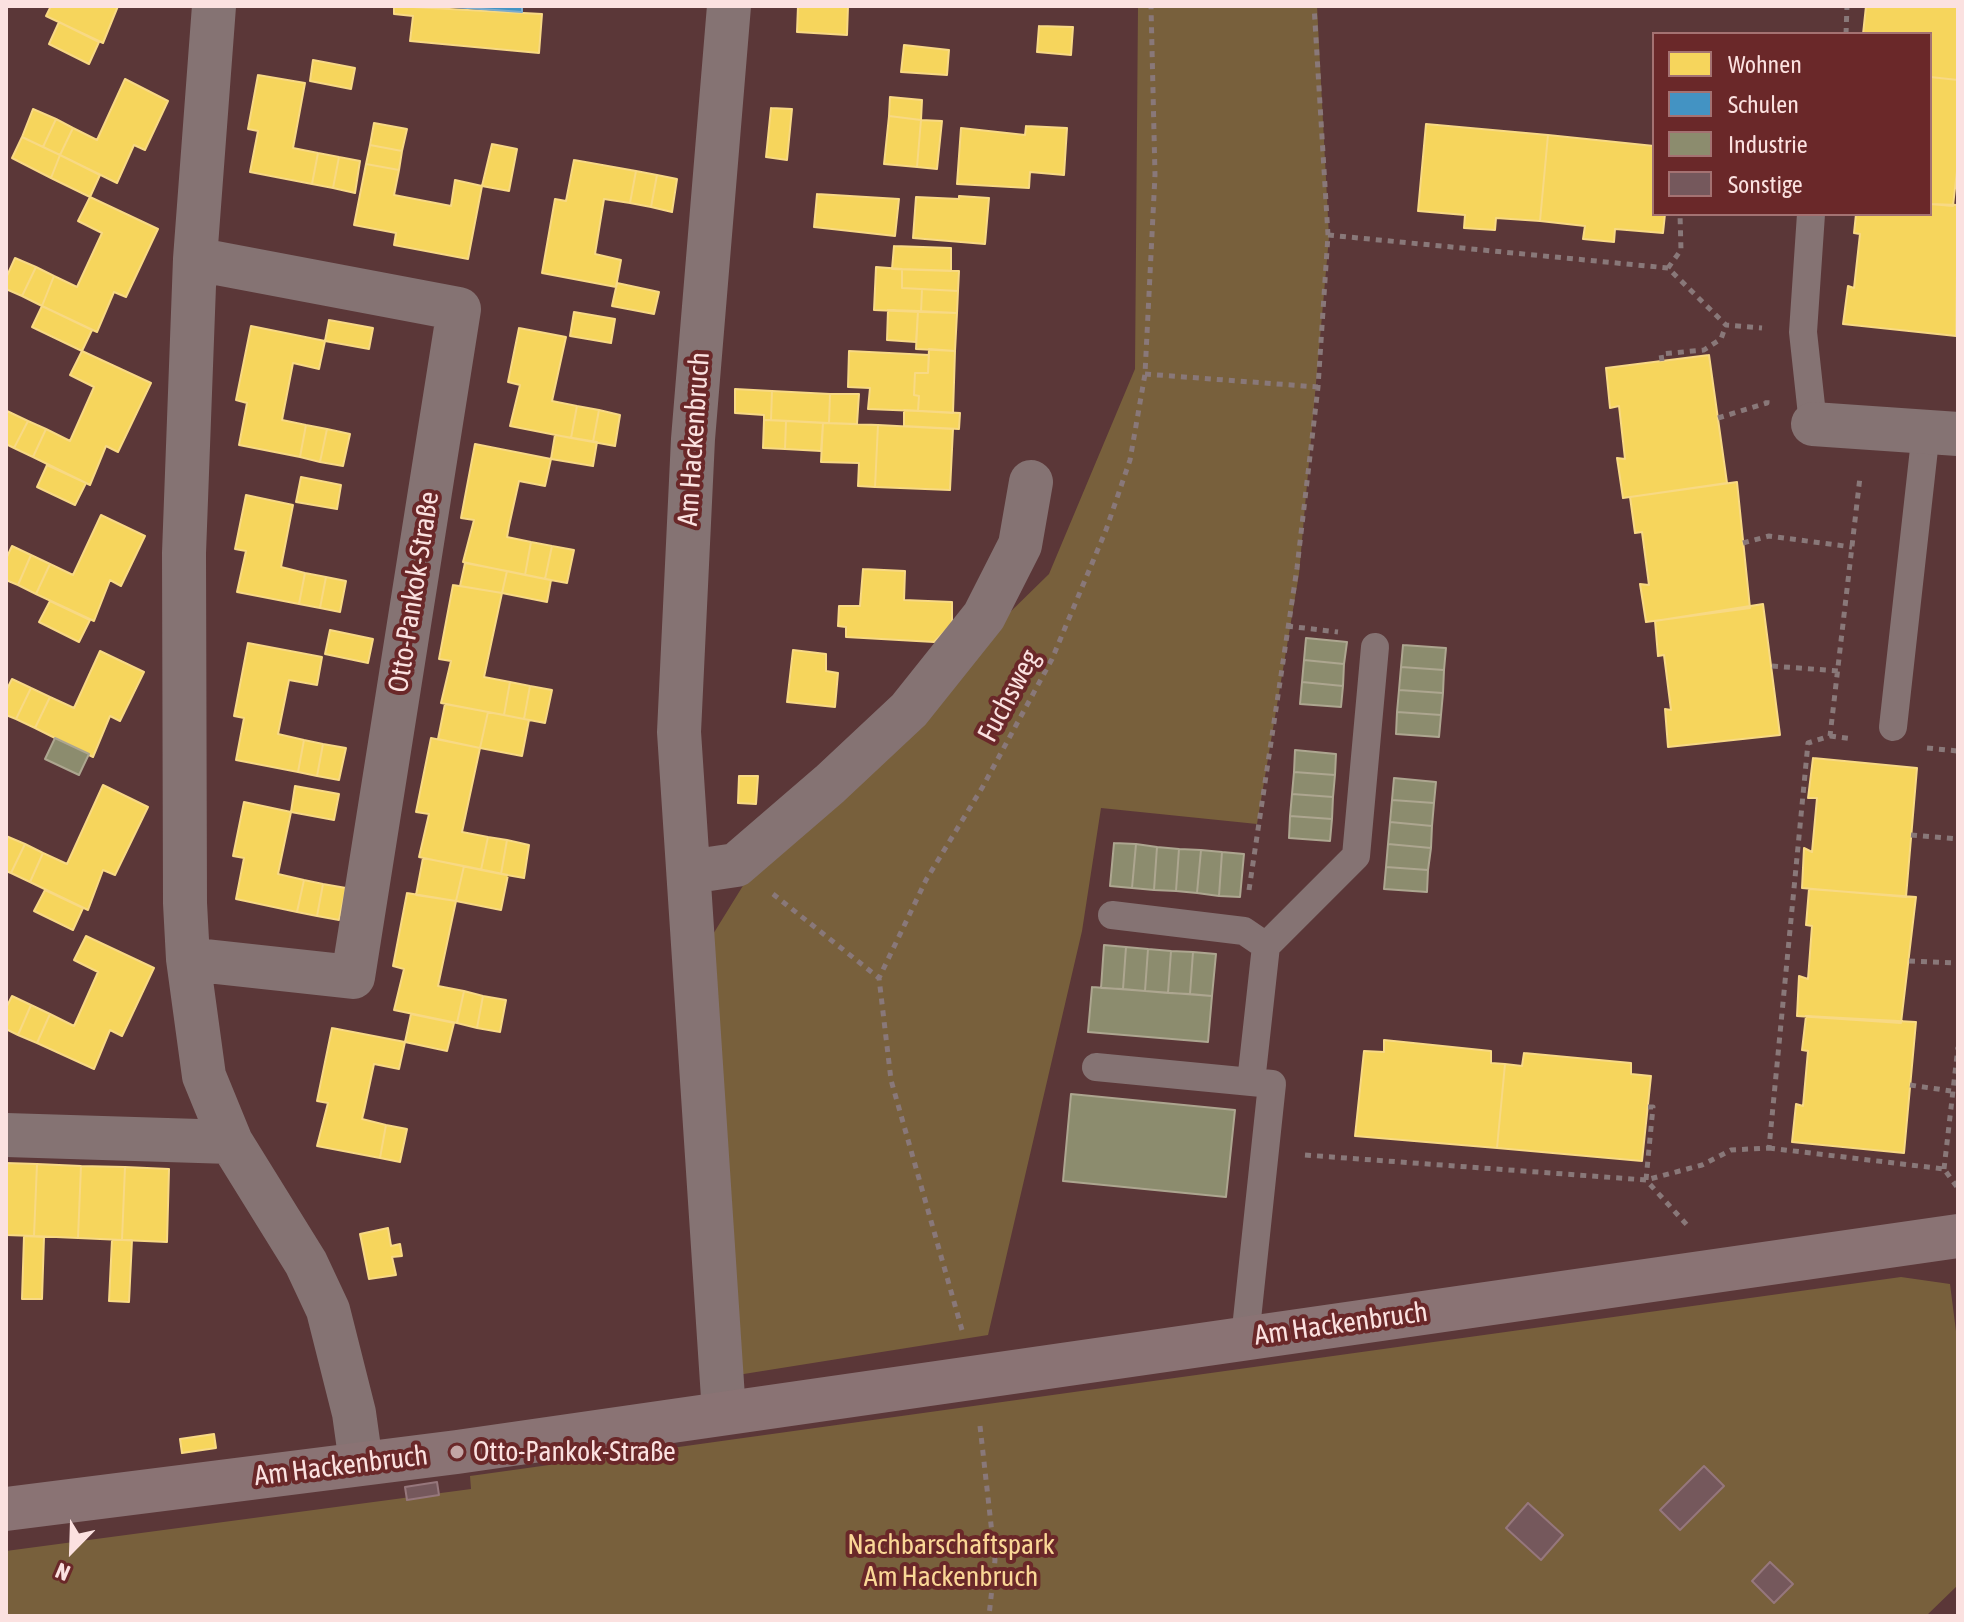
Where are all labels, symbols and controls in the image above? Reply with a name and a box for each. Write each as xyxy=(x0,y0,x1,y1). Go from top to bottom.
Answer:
legend xyxy=(1652,32,1932,216)
text: Wohnen xyxy=(1728,51,1802,78)
text: Schulen xyxy=(1728,91,1799,118)
text: Industrie xyxy=(1728,131,1808,158)
text: Sonstige xyxy=(1728,171,1803,198)
street label: Am Hackenbruch xyxy=(671,351,717,527)
street label: Otto-Pankok-Straße xyxy=(382,489,446,695)
street label: Fuchsweg xyxy=(971,644,1047,748)
street label: Am Hackenbruch xyxy=(1252,1295,1430,1353)
place label: Otto-Pankok-Straße xyxy=(473,1435,676,1469)
street label: Am Hackenbruch xyxy=(252,1439,430,1493)
marker: Otto-Pankok-Straße xyxy=(448,1443,466,1461)
north arrow xyxy=(32,1510,112,1590)
park label: Nachbarschaftspark Am Hackenbruch xyxy=(847,1528,1055,1594)
text: N xyxy=(52,1558,74,1587)

